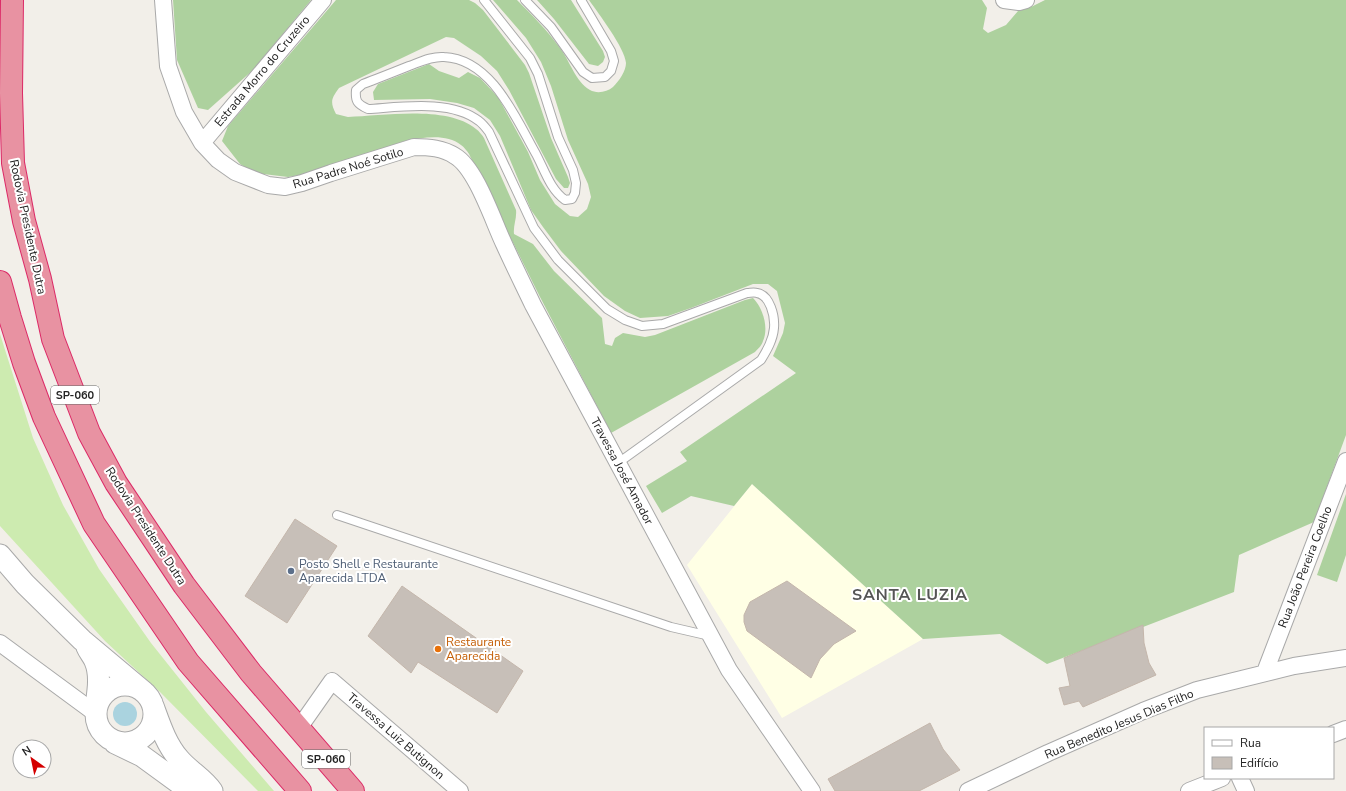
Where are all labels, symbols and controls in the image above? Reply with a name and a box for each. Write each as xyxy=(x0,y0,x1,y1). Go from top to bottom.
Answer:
street label: Estrada Morro do Cruzeiro xyxy=(211,12,313,130)
street label: Rua Padre Noé Sotilo xyxy=(291,143,406,192)
street label: Rodovia Presidente Dutra xyxy=(6,158,50,296)
road number: SP-060 xyxy=(51,386,99,404)
street label: Travessa José Amador xyxy=(587,415,657,528)
street label: Rodovia Presidente Dutra xyxy=(102,464,190,588)
street label: Rua João Pereira Coelho xyxy=(1274,503,1336,630)
place label: Posto Shell e Restaurante Aparecida LTDA xyxy=(299,556,438,586)
marker: Posto Shell e Restaurante Aparecida LTDA xyxy=(286,566,296,576)
district label: SANTA LUZIA xyxy=(852,584,968,606)
place label: Restaurante Aparecida xyxy=(446,634,511,664)
marker: Restaurante Aparecida xyxy=(433,644,443,654)
street label: Rua Benedito Jesus Dias Filho xyxy=(1042,685,1196,763)
street label: Travessa Luiz Butignon xyxy=(344,689,448,783)
legend xyxy=(1204,727,1334,779)
text: Rua xyxy=(1240,735,1261,751)
north arrow xyxy=(12,739,52,779)
text: N xyxy=(19,743,34,760)
road number: SP-060 xyxy=(302,750,350,768)
text: Edifício xyxy=(1240,755,1279,771)

